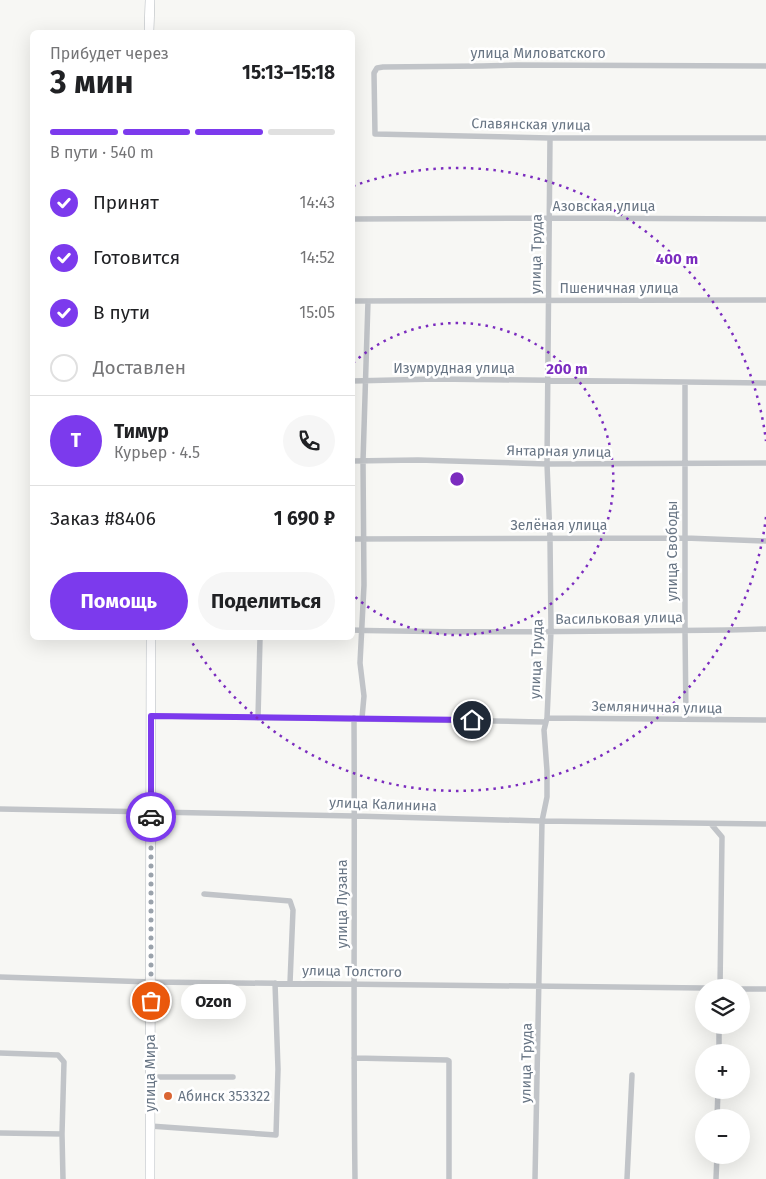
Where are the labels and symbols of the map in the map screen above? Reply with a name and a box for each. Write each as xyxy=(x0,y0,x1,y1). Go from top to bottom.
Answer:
street label: улица Миловатского xyxy=(470,45,606,62)
street label: Славянская улица xyxy=(471,115,591,134)
street label: Азовская улица xyxy=(553,198,655,215)
street label: улица Труда xyxy=(527,214,546,294)
text: 400 m xyxy=(656,250,698,268)
street label: Пшеничная улица xyxy=(560,280,679,297)
street label: Изумрудная улица xyxy=(393,360,515,377)
text: 200 m xyxy=(546,360,588,378)
street label: Янтарная улица xyxy=(506,442,612,461)
centre of rings xyxy=(448,470,466,488)
street label: улица Свободы xyxy=(664,501,681,601)
street label: Зелёная улица xyxy=(511,517,607,534)
street label: Васильковая улица xyxy=(555,609,683,628)
street label: улица Труда xyxy=(527,619,546,699)
street label: Земляничная улица xyxy=(591,698,723,717)
pin xyxy=(451,699,493,741)
courier xyxy=(126,792,176,842)
street label: улица Калинина xyxy=(329,794,437,815)
street label: улица Лузана xyxy=(334,859,351,949)
street label: улица Толстого xyxy=(302,962,402,981)
pin xyxy=(130,980,172,1022)
callout: Ozon xyxy=(181,984,246,1018)
street label: улица Труда xyxy=(517,1023,536,1103)
street label: улица Мира xyxy=(142,1034,159,1112)
place label: Абинск 353322 xyxy=(178,1088,270,1105)
marker: Абинск 353322 xyxy=(162,1090,174,1102)

